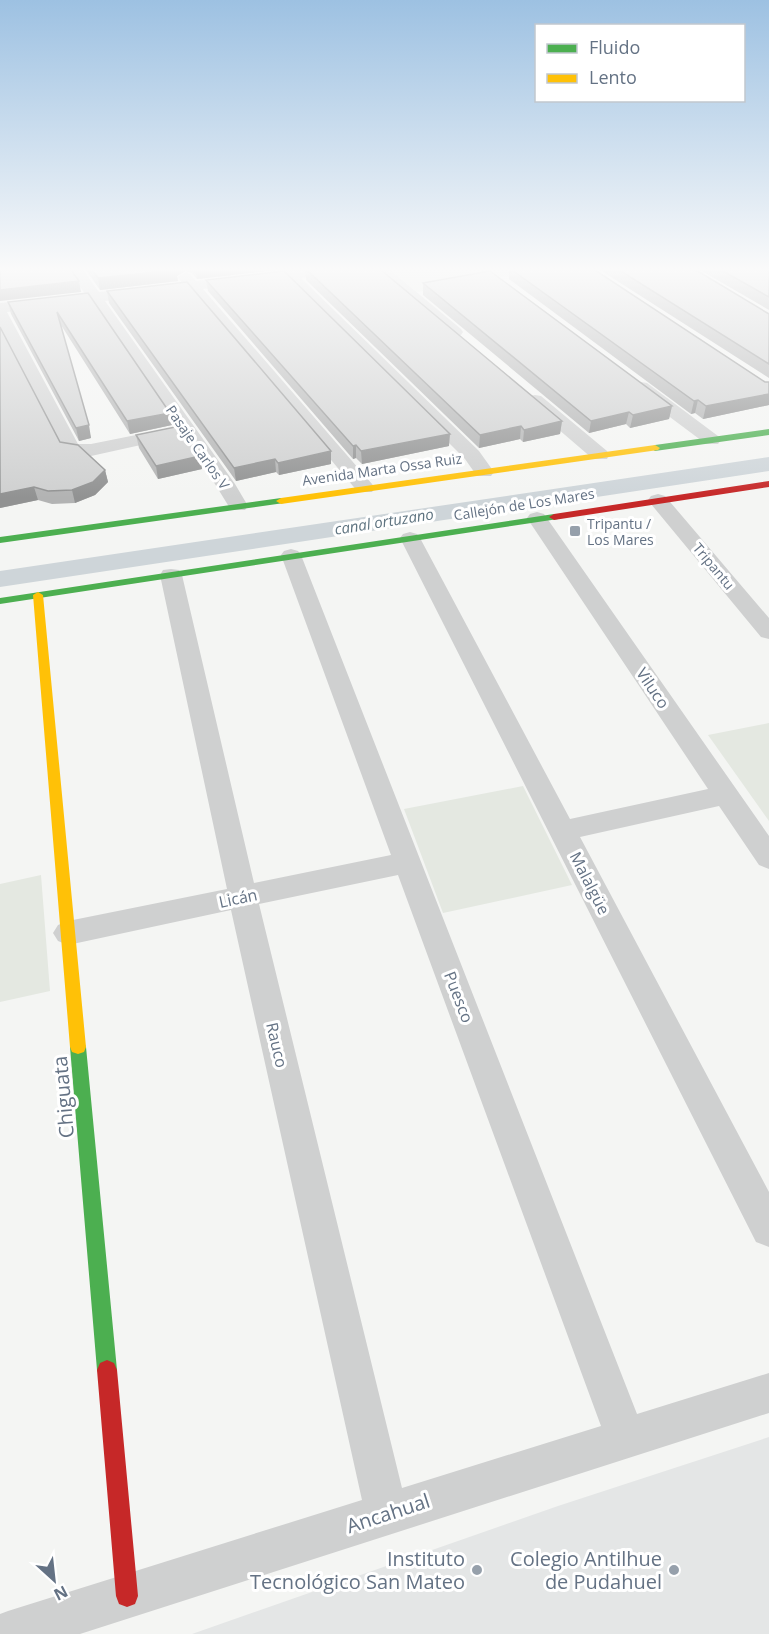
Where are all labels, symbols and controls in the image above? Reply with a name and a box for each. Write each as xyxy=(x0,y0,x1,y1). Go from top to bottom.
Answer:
legend xyxy=(535,24,745,102)
text: Fluido xyxy=(589,35,640,59)
text: Lento xyxy=(589,65,637,89)
street label: Pasaje Carlos V xyxy=(162,401,234,493)
street label: Avenida Marta Ossa Ruiz xyxy=(301,448,464,490)
street label: Callejón de Los Mares xyxy=(452,483,596,525)
water label: canal ortuzano xyxy=(333,503,435,539)
place label: Tripantu / Los Mares xyxy=(587,514,654,549)
marker: Tripantu / Los Mares xyxy=(568,524,582,538)
street label: Tripantu xyxy=(689,539,739,593)
street label: Viluco xyxy=(631,663,675,713)
street label: Malalgüe xyxy=(565,848,615,918)
street label: Licán xyxy=(217,883,259,913)
street label: Puesco xyxy=(439,968,479,1026)
street label: Rauco xyxy=(261,1020,293,1070)
street label: Chiguata xyxy=(46,1055,80,1139)
street label: Ancahual xyxy=(343,1487,433,1539)
place label: Instituto Tecnológico San Mateo xyxy=(250,1545,465,1595)
place label: Colegio Antilhue de Pudahuel xyxy=(510,1545,662,1595)
north arrow xyxy=(24,1550,84,1610)
marker: Instituto Tecnológico San Mateo xyxy=(470,1563,484,1577)
marker: Colegio Antilhue de Pudahuel xyxy=(667,1563,681,1577)
text: N xyxy=(50,1581,72,1606)

